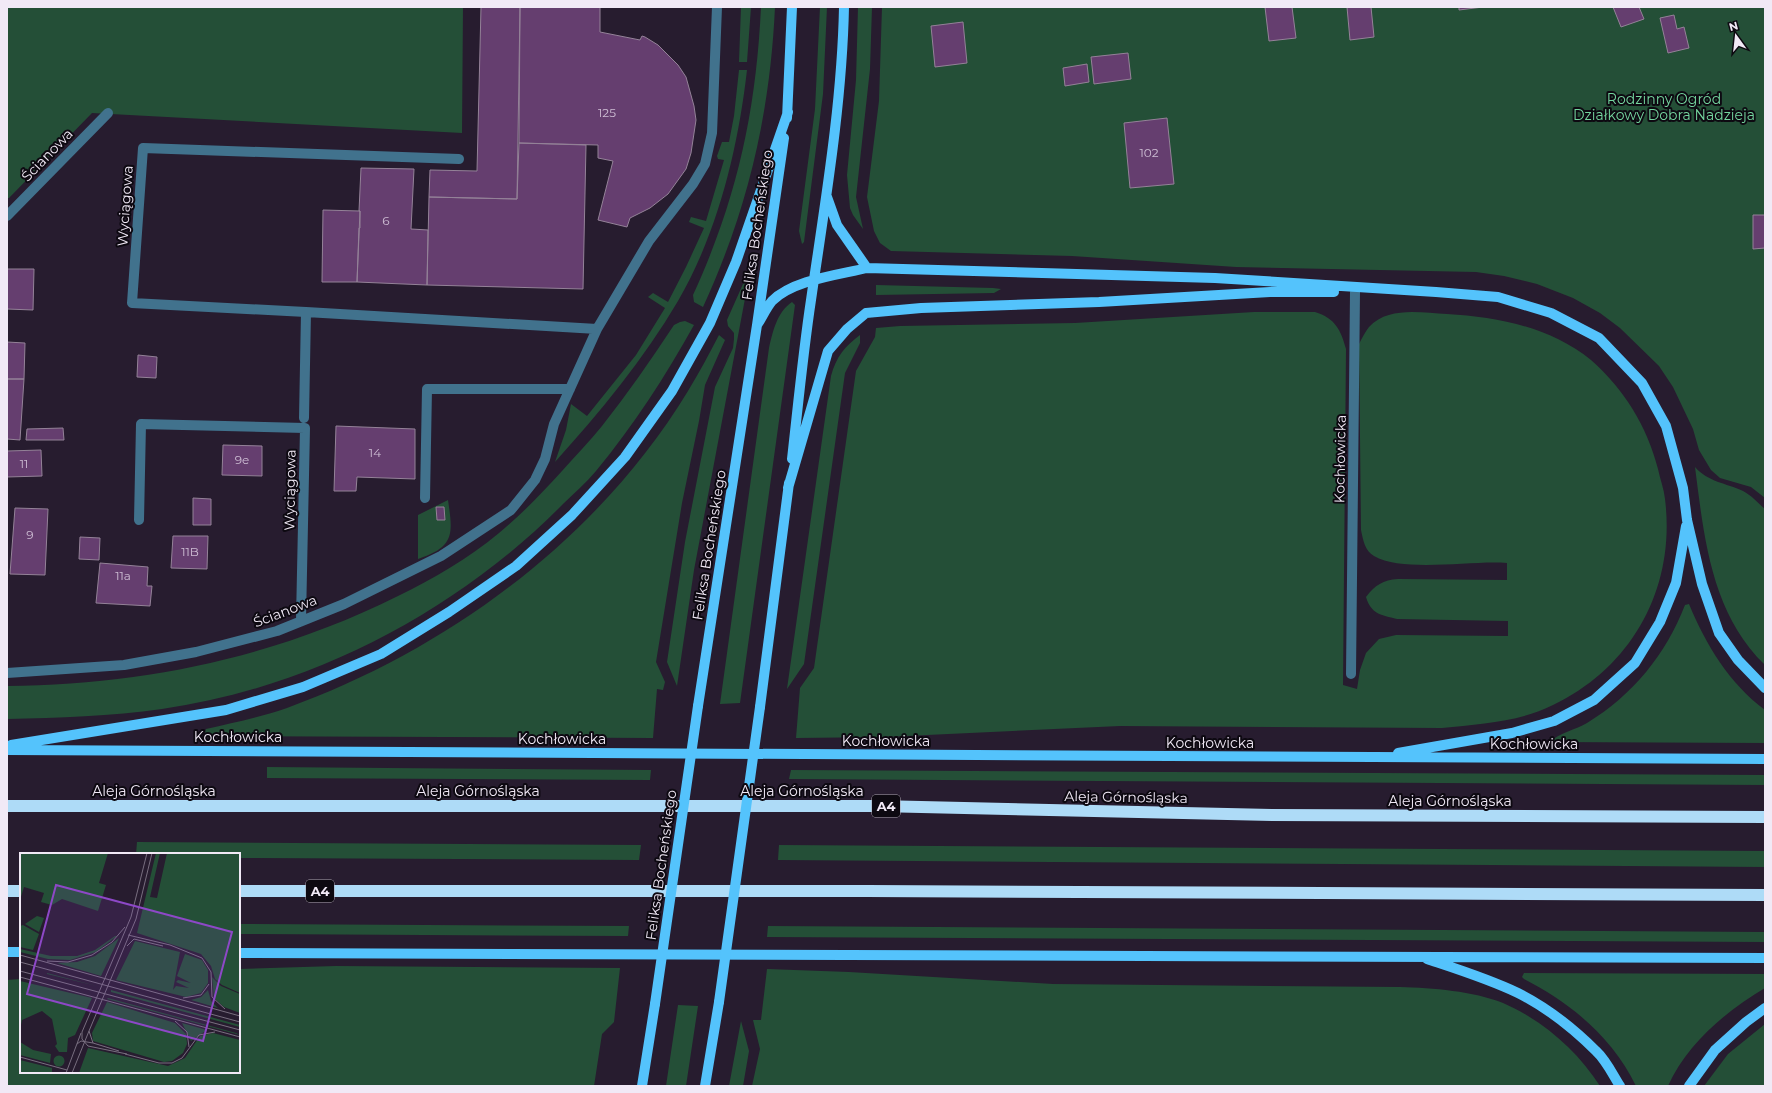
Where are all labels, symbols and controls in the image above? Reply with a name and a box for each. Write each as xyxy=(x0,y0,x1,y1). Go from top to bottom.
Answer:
north arrow xyxy=(1716,16,1756,56)
text: N xyxy=(1727,18,1740,34)
park label: Rodzinny Ogród Działkowy Dobra Nadzieja xyxy=(1573,90,1755,124)
house number: 125 xyxy=(598,105,616,120)
street label: Ścianowa xyxy=(17,125,77,185)
house number: 102 xyxy=(1139,145,1159,160)
street label: Feliksa Bocheńskiego xyxy=(738,148,777,301)
street label: Wyciągowa xyxy=(113,165,137,247)
house number: 6 xyxy=(382,213,390,228)
street label: Kochłowicka xyxy=(1330,415,1350,503)
house number: 14 xyxy=(369,445,381,460)
street label: Wyciągowa xyxy=(280,449,300,531)
house number: 9e xyxy=(235,452,249,467)
house number: 11 xyxy=(20,456,28,471)
street label: Feliksa Bocheńskiego xyxy=(688,468,730,621)
house number: 9 xyxy=(26,527,34,542)
house number: 11B xyxy=(181,544,199,559)
house number: 11a xyxy=(115,568,131,583)
street label: Ścianowa xyxy=(251,591,319,631)
street label: Kochłowicka xyxy=(194,728,282,746)
street label: Kochłowicka xyxy=(518,730,606,748)
street label: Kochłowicka xyxy=(842,732,930,750)
street label: Kochłowicka xyxy=(1166,734,1254,752)
street label: Kochłowicka xyxy=(1490,735,1578,753)
street label: Aleja Górnośląska xyxy=(92,782,216,800)
street label: Aleja Górnośląska xyxy=(416,782,540,800)
street label: Aleja Górnośląska xyxy=(740,782,864,800)
street label: Aleja Górnośląska xyxy=(1064,787,1188,807)
street label: Feliksa Bocheńskiego xyxy=(642,788,681,941)
street label: Aleja Górnośląska xyxy=(1388,792,1512,810)
road number: A4 xyxy=(872,795,900,817)
inset map xyxy=(20,853,240,1073)
road number: A4 xyxy=(306,880,334,902)

